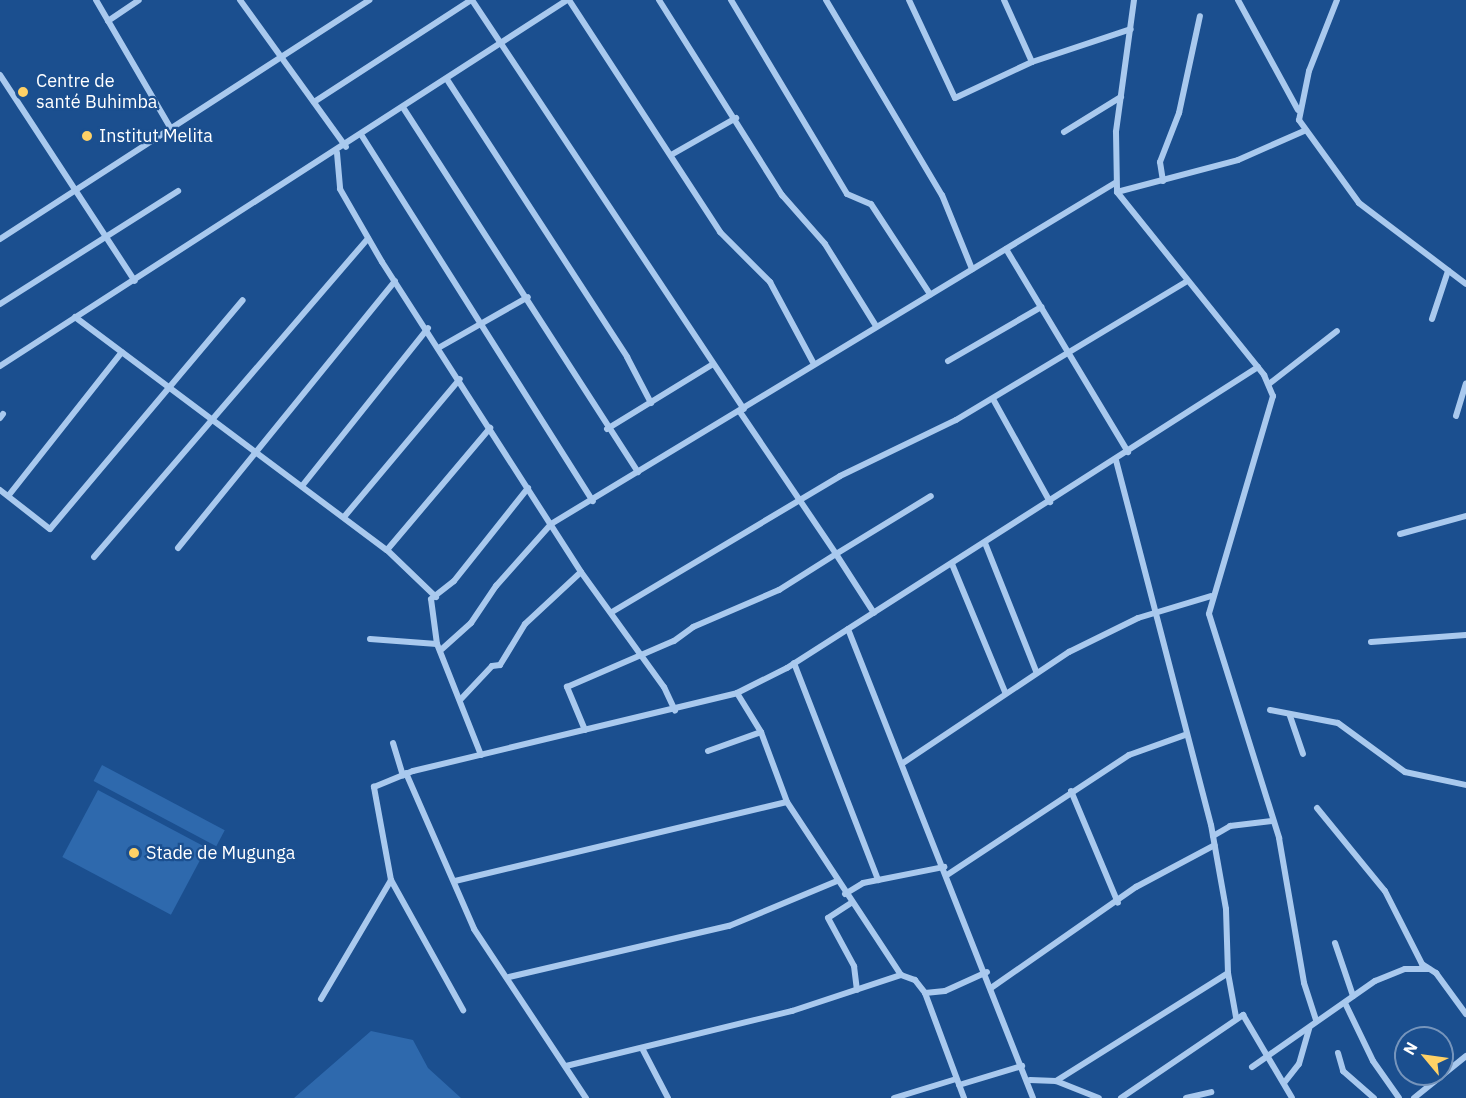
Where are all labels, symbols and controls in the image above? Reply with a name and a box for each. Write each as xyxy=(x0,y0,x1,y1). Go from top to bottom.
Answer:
place label: Centre de santé Buhimba xyxy=(36,71,157,113)
marker: Centre de santé Buhimba xyxy=(14,83,32,101)
place label: Institut Melita xyxy=(99,125,213,147)
marker: Institut Melita xyxy=(80,129,94,143)
place label: Stade de Mugunga xyxy=(146,842,295,864)
marker: Stade de Mugunga xyxy=(127,846,141,860)
north arrow xyxy=(1394,1026,1454,1086)
text: N xyxy=(1398,1038,1422,1058)

